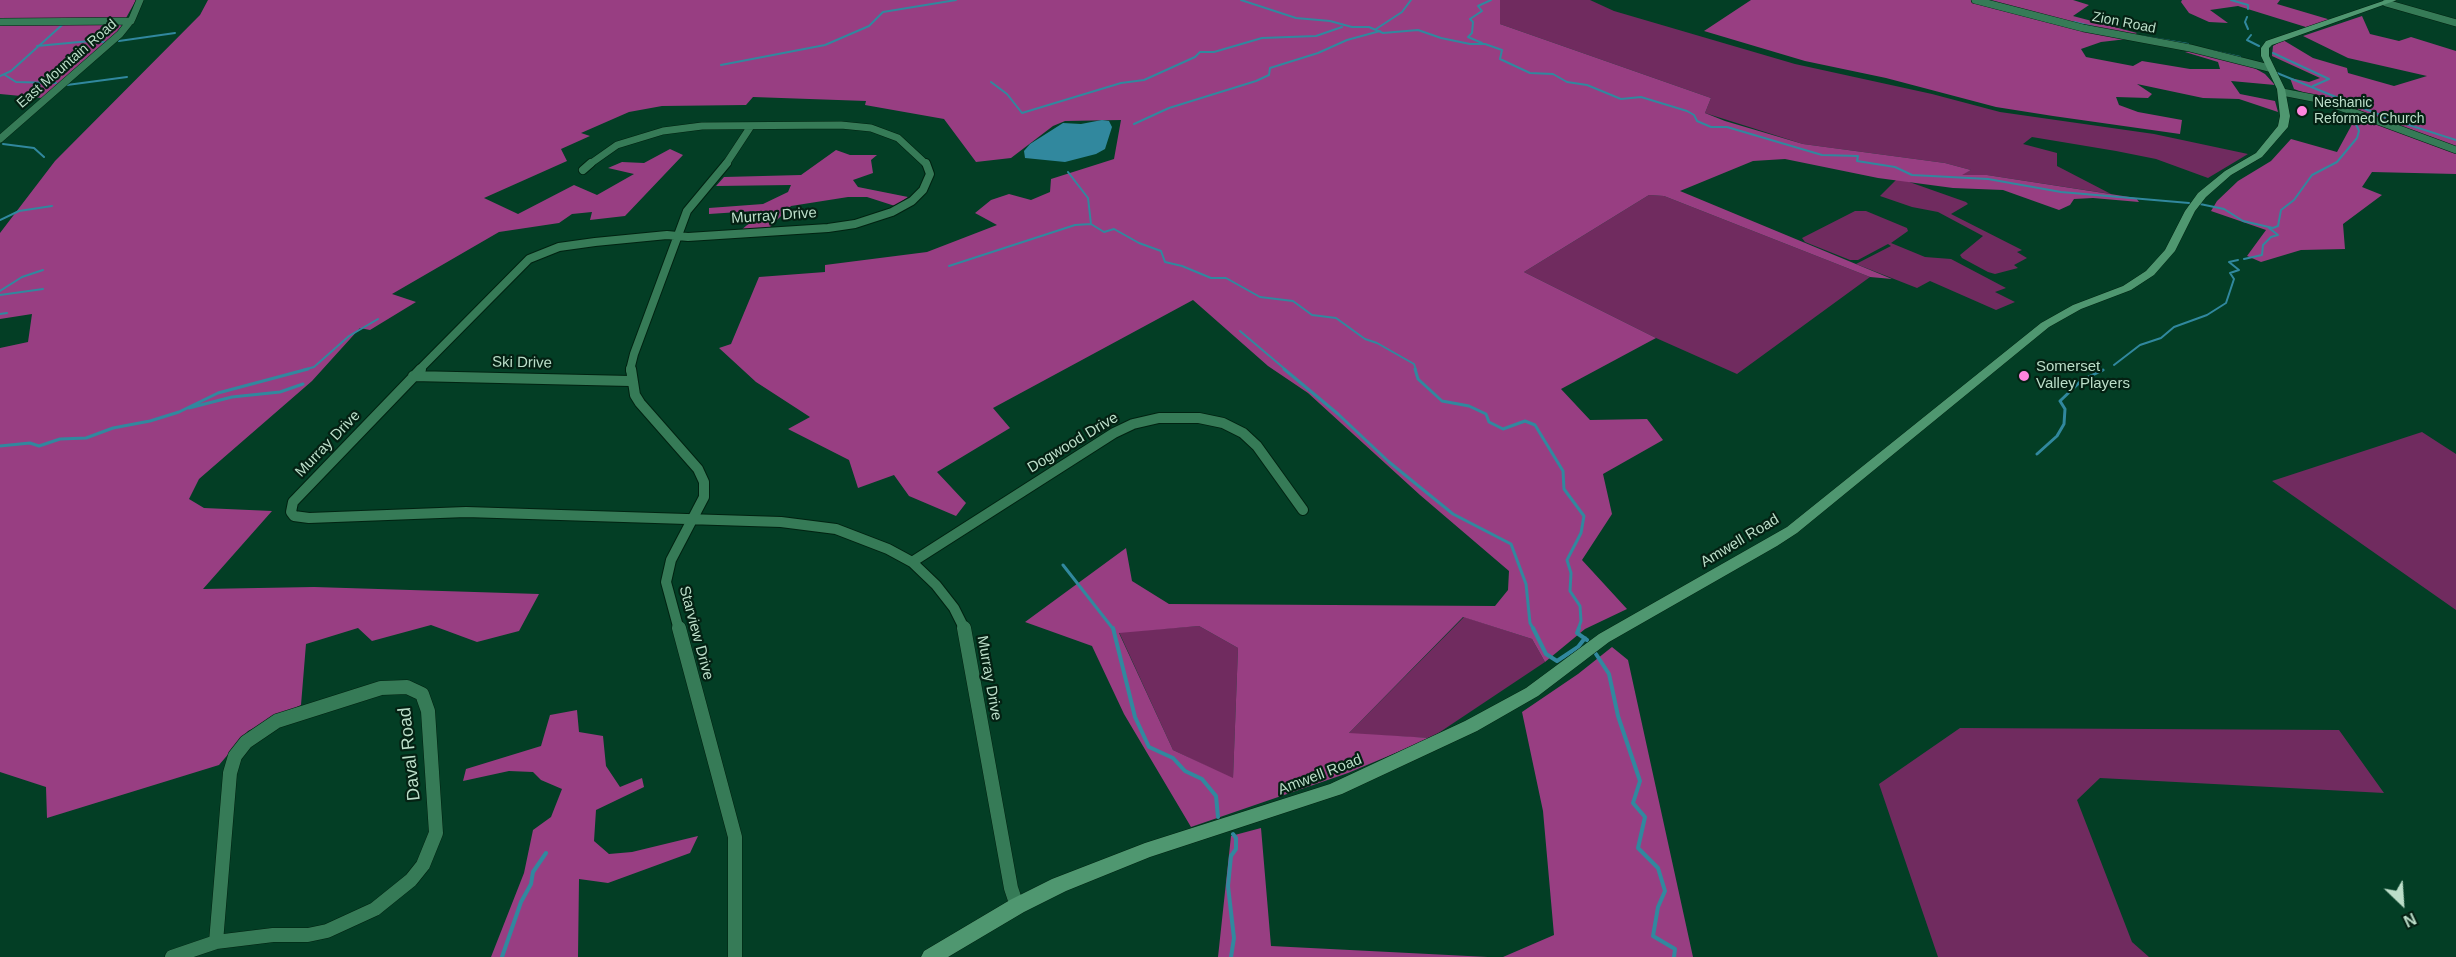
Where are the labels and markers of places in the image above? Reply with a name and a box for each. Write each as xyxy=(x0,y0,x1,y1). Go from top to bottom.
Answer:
place label: Neshanic Reformed Church xyxy=(2314,95,2424,128)
marker: Neshanic Reformed Church xyxy=(2295,104,2309,118)
place label: Somerset Valley Players xyxy=(2036,358,2130,393)
marker: Somerset Valley Players xyxy=(2017,369,2031,383)

